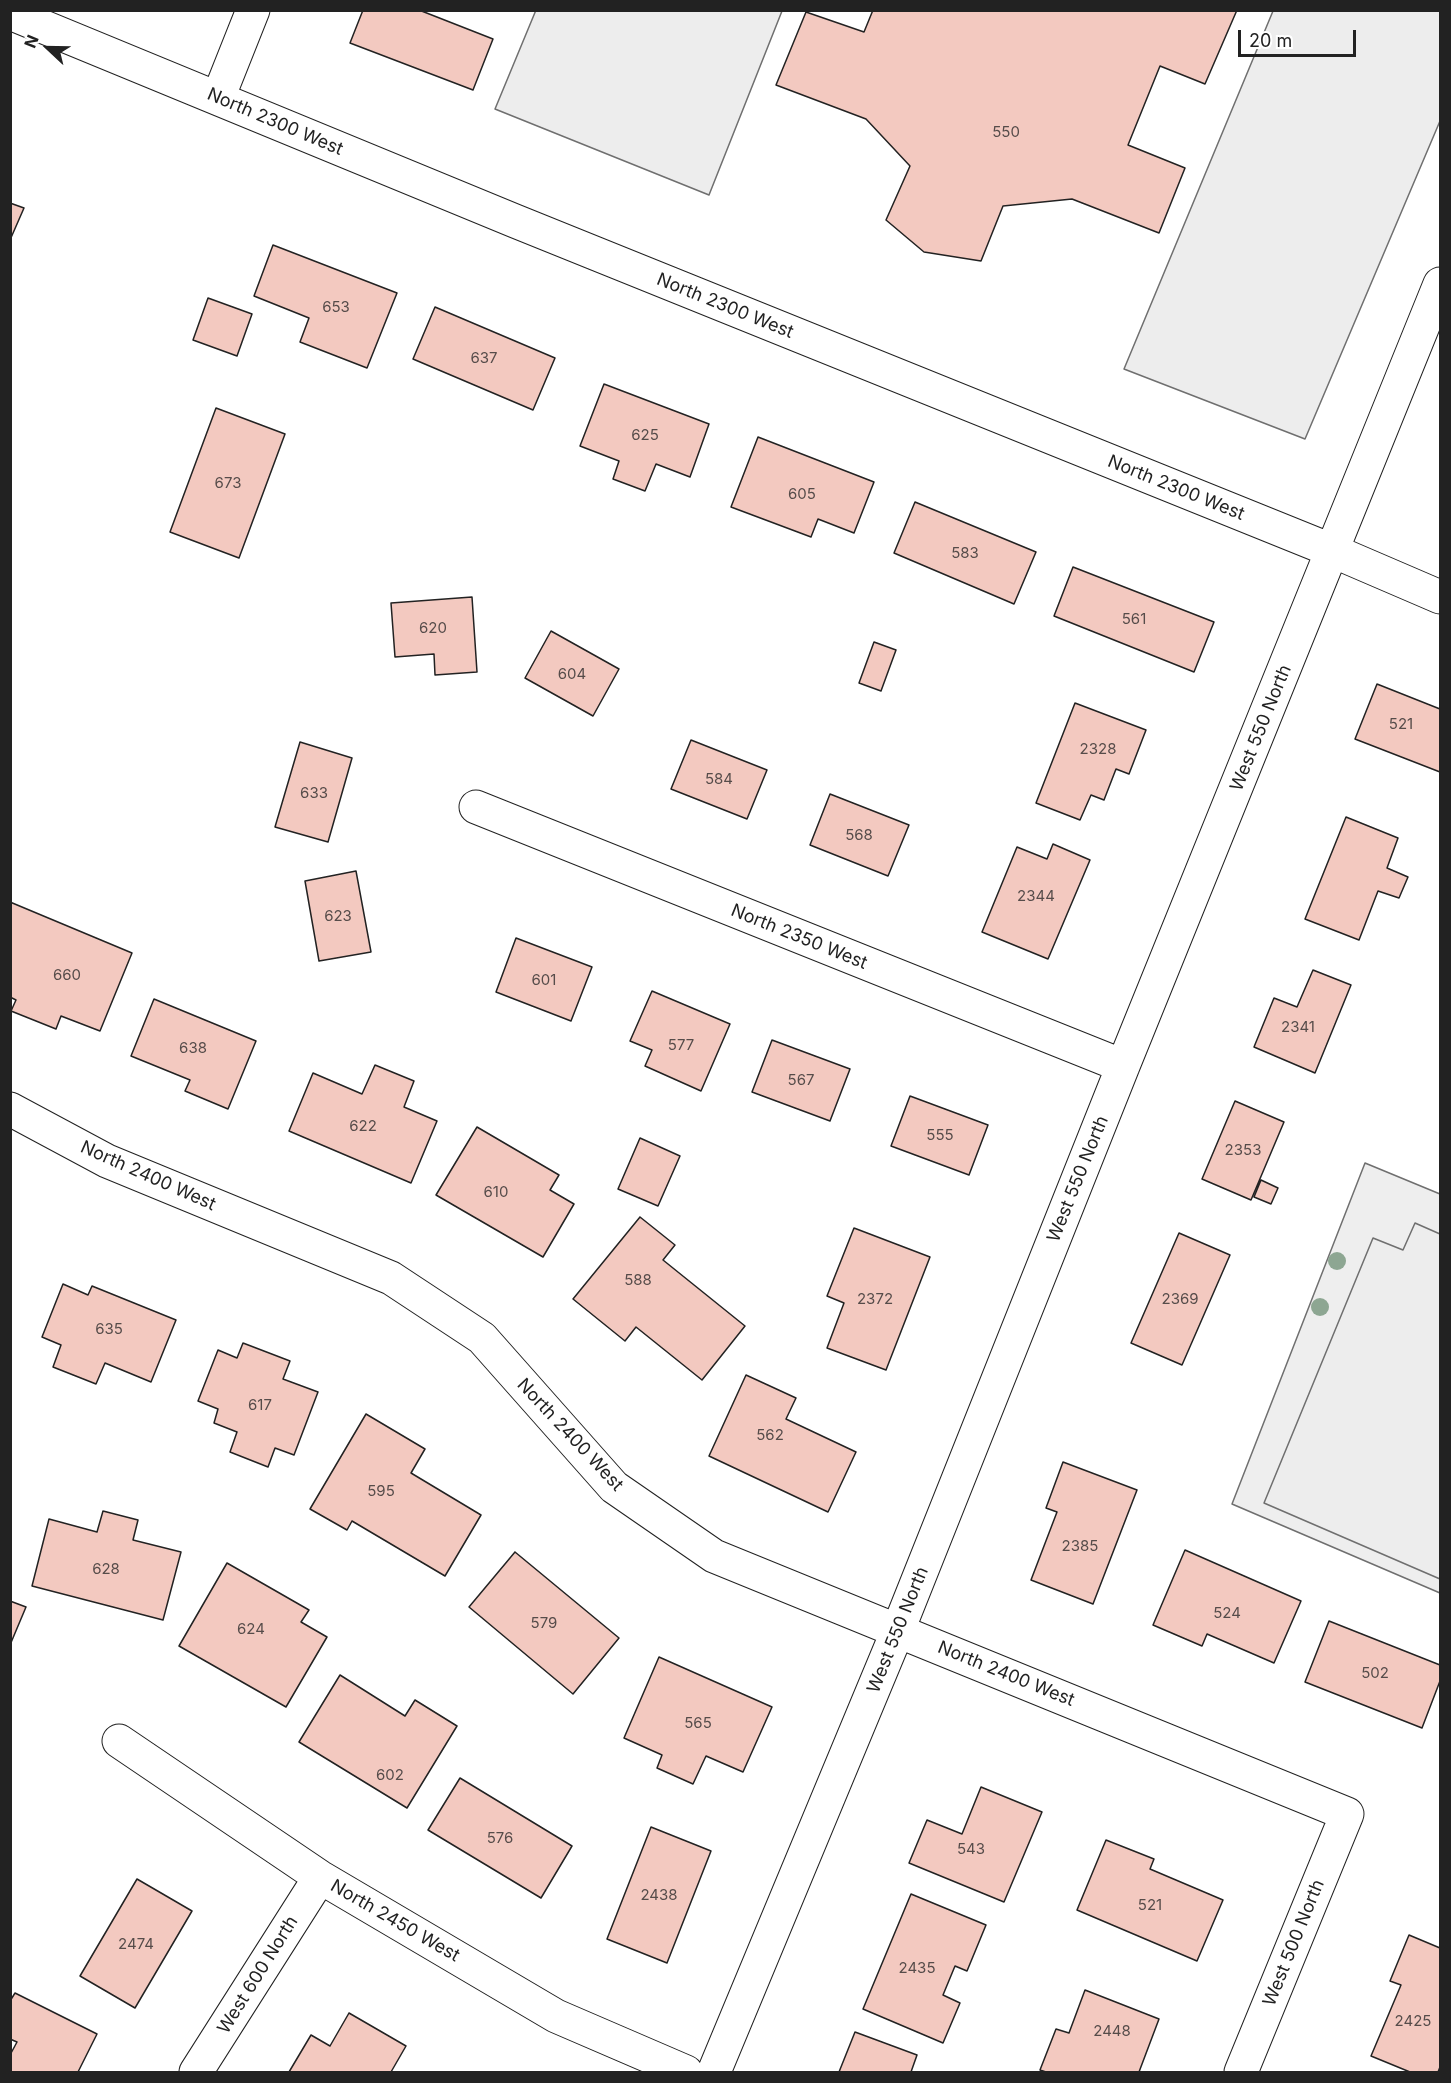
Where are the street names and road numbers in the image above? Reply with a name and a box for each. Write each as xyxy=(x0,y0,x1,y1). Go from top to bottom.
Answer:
street label: North 2300 West xyxy=(204,84,346,160)
street label: North 2300 West xyxy=(653,269,797,343)
street label: North 2300 West xyxy=(1104,451,1248,525)
street label: West 550 North xyxy=(1226,662,1296,794)
street label: North 2350 West xyxy=(728,900,870,974)
street label: West 550 North xyxy=(1043,1113,1113,1245)
street label: North 2400 West xyxy=(77,1136,219,1216)
street label: North 2400 West xyxy=(512,1374,628,1496)
street label: West 550 North xyxy=(863,1564,933,1696)
street label: North 2400 West xyxy=(934,1637,1078,1711)
street label: North 2450 West xyxy=(327,1875,463,1967)
street label: West 500 North xyxy=(1259,1877,1329,2009)
street label: West 600 North xyxy=(213,1912,303,2038)

